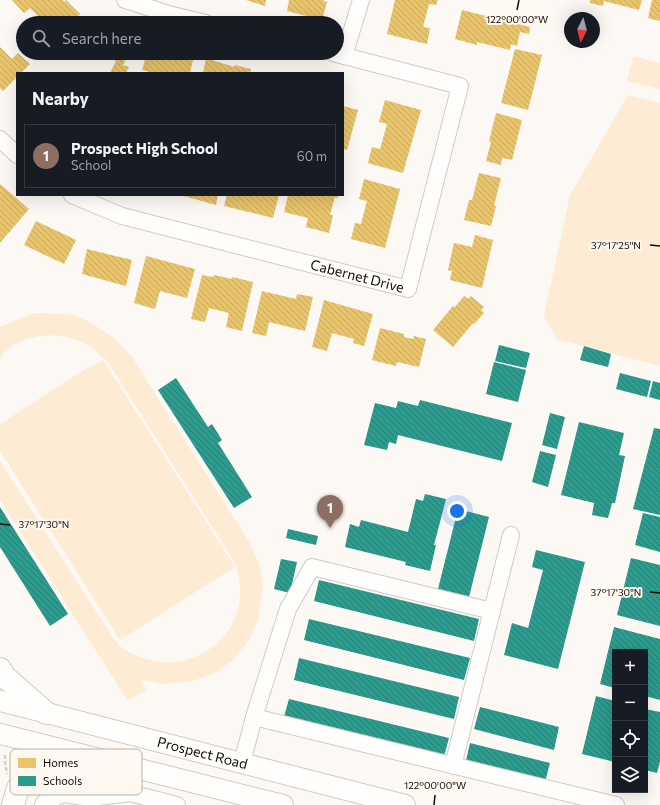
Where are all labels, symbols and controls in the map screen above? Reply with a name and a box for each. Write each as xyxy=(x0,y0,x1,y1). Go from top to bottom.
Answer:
north arrow xyxy=(564,12,600,48)
text: 122°00'00"W xyxy=(486,13,548,25)
search box xyxy=(16,16,344,60)
icon: search xyxy=(30,27,52,49)
text: Search here xyxy=(62,29,141,47)
text: Nearby xyxy=(32,88,89,109)
text: Prospect High School xyxy=(71,139,218,157)
text: 1 xyxy=(43,148,49,164)
text: 60 m xyxy=(297,148,327,164)
text: School xyxy=(71,157,111,173)
text: 37°17'25"N xyxy=(591,239,641,251)
street label: Cabernet Drive xyxy=(309,255,406,296)
pin: 1 xyxy=(317,495,343,528)
your location xyxy=(447,501,467,521)
text: 37°17'30"N xyxy=(19,518,69,530)
text: 37°17'30"N xyxy=(591,586,641,598)
map controls xyxy=(612,649,648,793)
button: + xyxy=(612,649,648,685)
button: − xyxy=(612,685,648,721)
button: locate xyxy=(612,721,648,757)
street label: Prospect Road xyxy=(156,733,249,772)
legend xyxy=(10,749,142,795)
text: Homes xyxy=(43,756,78,769)
button: layers xyxy=(612,757,648,793)
text: Schools xyxy=(43,774,82,787)
text: 122°00'00"W xyxy=(404,779,466,791)

